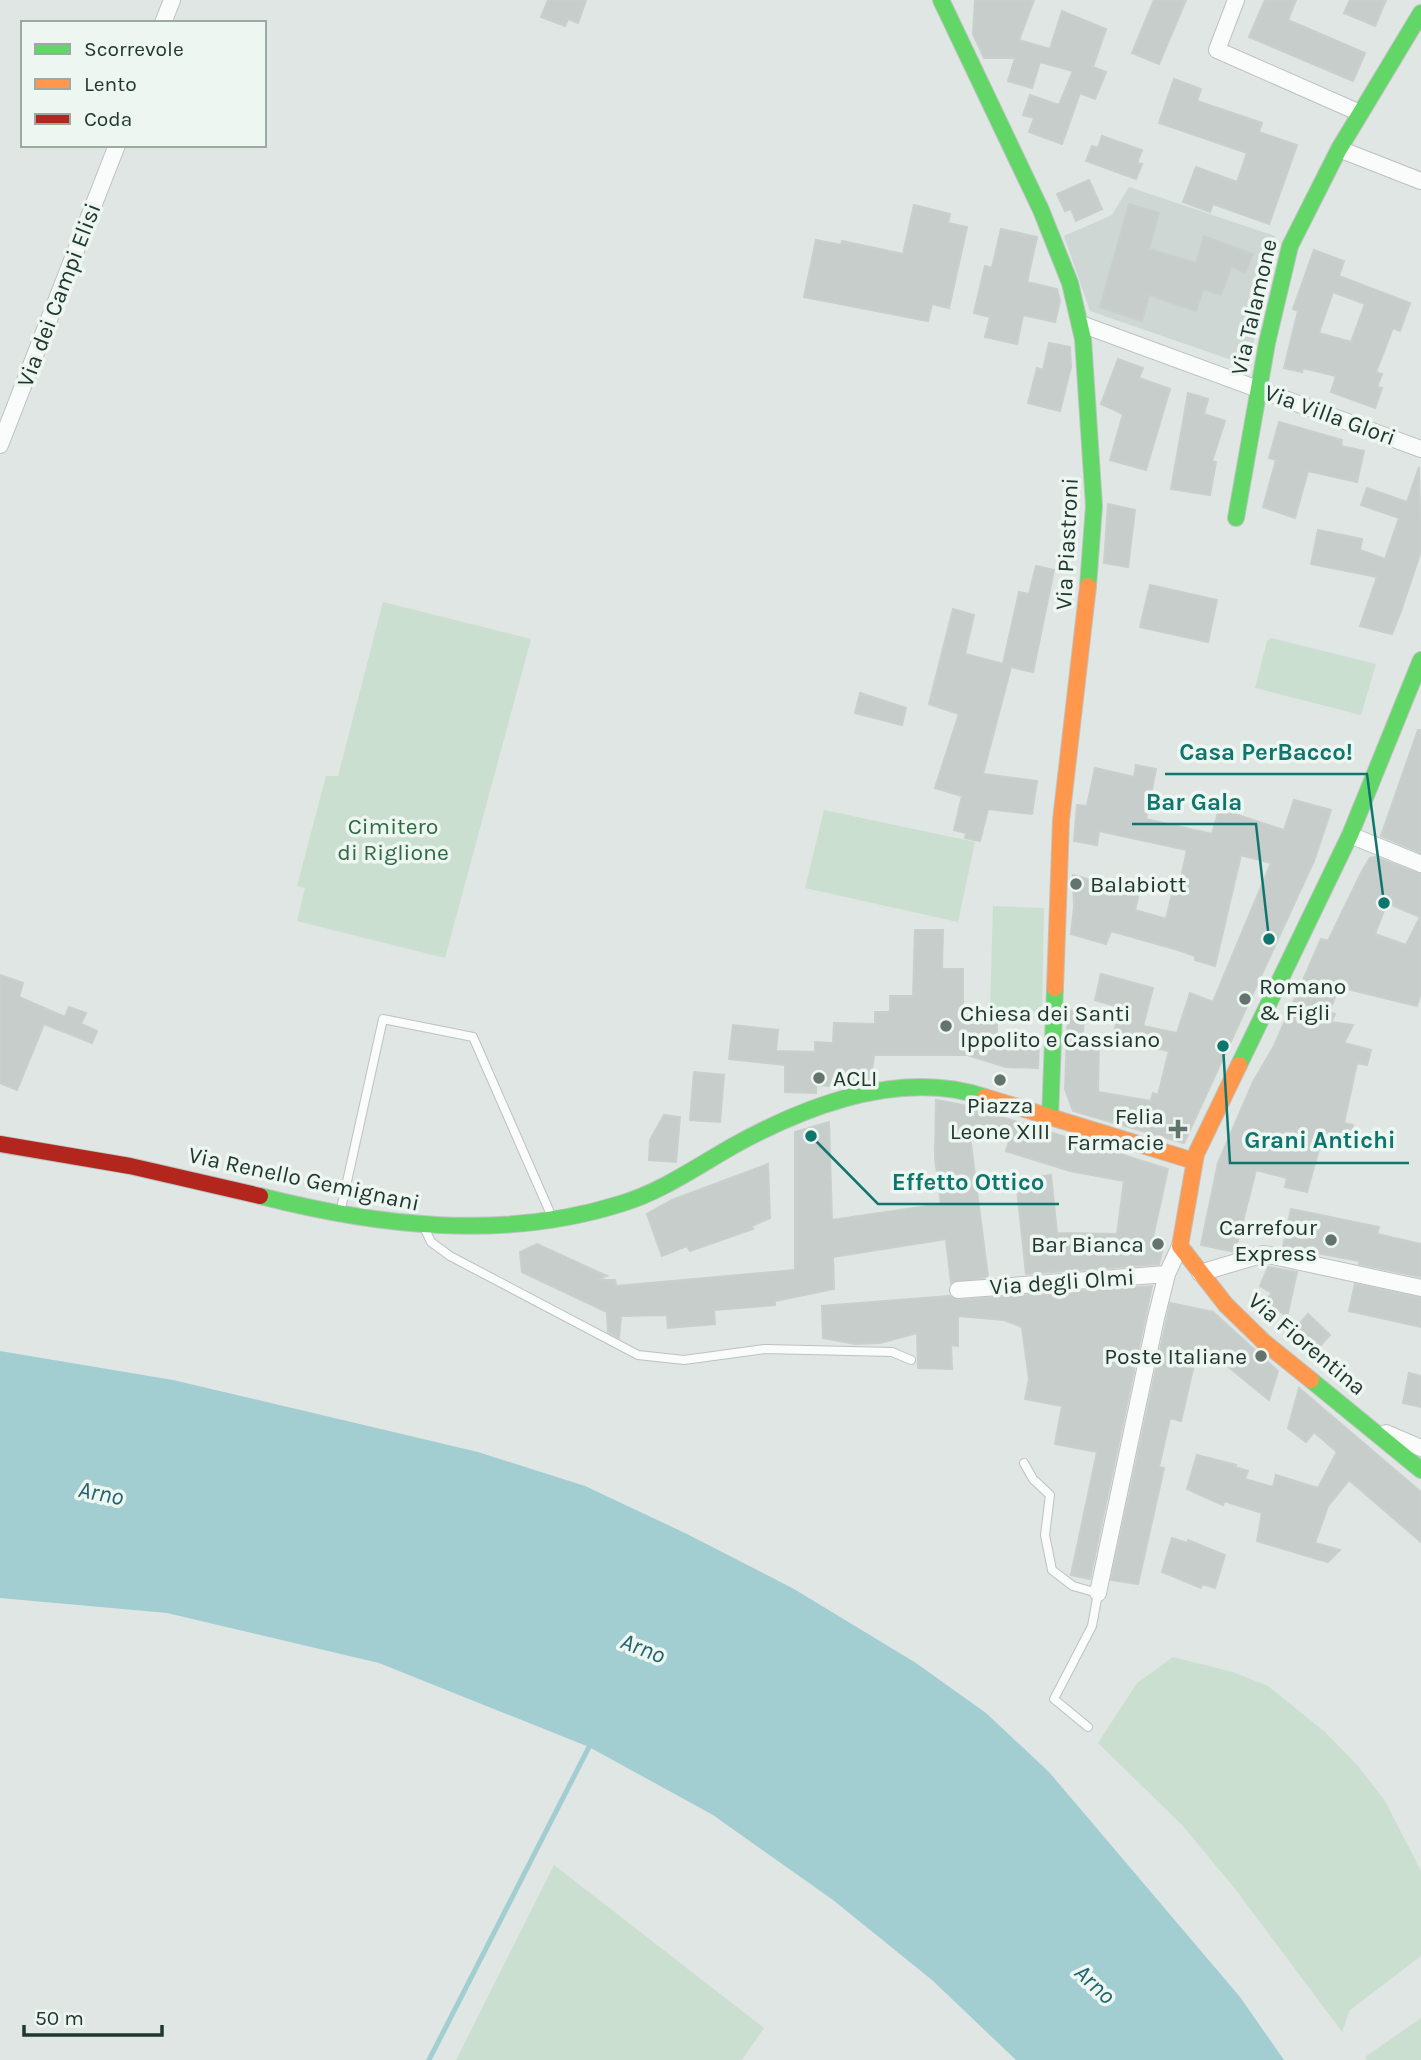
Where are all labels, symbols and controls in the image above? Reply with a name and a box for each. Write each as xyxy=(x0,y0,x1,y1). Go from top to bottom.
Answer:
legend xyxy=(21,21,266,147)
text: Scorrevole xyxy=(84,37,184,61)
text: Lento xyxy=(84,72,137,96)
text: Coda xyxy=(84,107,132,131)
street label: Via dei Campi Elisi xyxy=(11,199,107,391)
street label: Via Talamone xyxy=(1225,236,1283,378)
street label: Via Villa Glori xyxy=(1261,379,1399,451)
street label: Via Piastroni xyxy=(1050,477,1084,611)
callout: Casa PerBacco! xyxy=(1165,729,1367,774)
text: Casa PerBacco! xyxy=(1179,738,1353,766)
callout: Bar Gala xyxy=(1132,779,1256,824)
text: Bar Gala xyxy=(1146,788,1242,816)
park label: Cimitero di Riglione xyxy=(337,813,449,866)
place label: Balabiott xyxy=(1090,871,1187,898)
marker: Balabiott xyxy=(1068,876,1084,892)
place label: Romano & Figli xyxy=(1259,973,1346,1026)
marker: Romano & Figli xyxy=(1237,991,1253,1007)
place label: Chiesa dei Santi Ippolito e Cassiano xyxy=(960,1000,1160,1053)
marker: Chiesa dei Santi Ippolito e Cassiano xyxy=(938,1018,954,1034)
place label: ACLI xyxy=(833,1065,878,1092)
marker: ACLI xyxy=(811,1070,827,1086)
marker: Piazza Leone XIII xyxy=(992,1072,1008,1088)
place label: Piazza Leone XIII xyxy=(950,1092,1050,1145)
place label: Felia Farmacie xyxy=(1067,1103,1164,1156)
callout: Grani Antichi xyxy=(1230,1118,1409,1163)
marker: Felia Farmacie xyxy=(1170,1121,1186,1137)
text: Grani Antichi xyxy=(1244,1126,1396,1154)
street label: Via Renello Gemignani xyxy=(186,1141,422,1217)
callout: Effetto Ottico xyxy=(878,1159,1059,1204)
text: Effetto Ottico xyxy=(892,1168,1044,1196)
place label: Carrefour Express xyxy=(1219,1214,1318,1267)
place label: Bar Bianca xyxy=(1031,1231,1144,1258)
marker: Carrefour Express xyxy=(1323,1232,1339,1248)
marker: Bar Bianca xyxy=(1150,1236,1166,1252)
street label: Via degli Olmi xyxy=(989,1263,1135,1301)
street label: Via Fiorentina xyxy=(1243,1287,1371,1401)
place label: Poste Italiane xyxy=(1104,1343,1247,1370)
marker: Poste Italiane xyxy=(1253,1348,1269,1364)
water label: Arno xyxy=(76,1475,126,1511)
water label: Arno xyxy=(617,1627,669,1669)
water label: Arno xyxy=(1069,1958,1121,2010)
scale bar xyxy=(24,1994,163,2038)
text: 50 m xyxy=(35,2006,84,2030)

